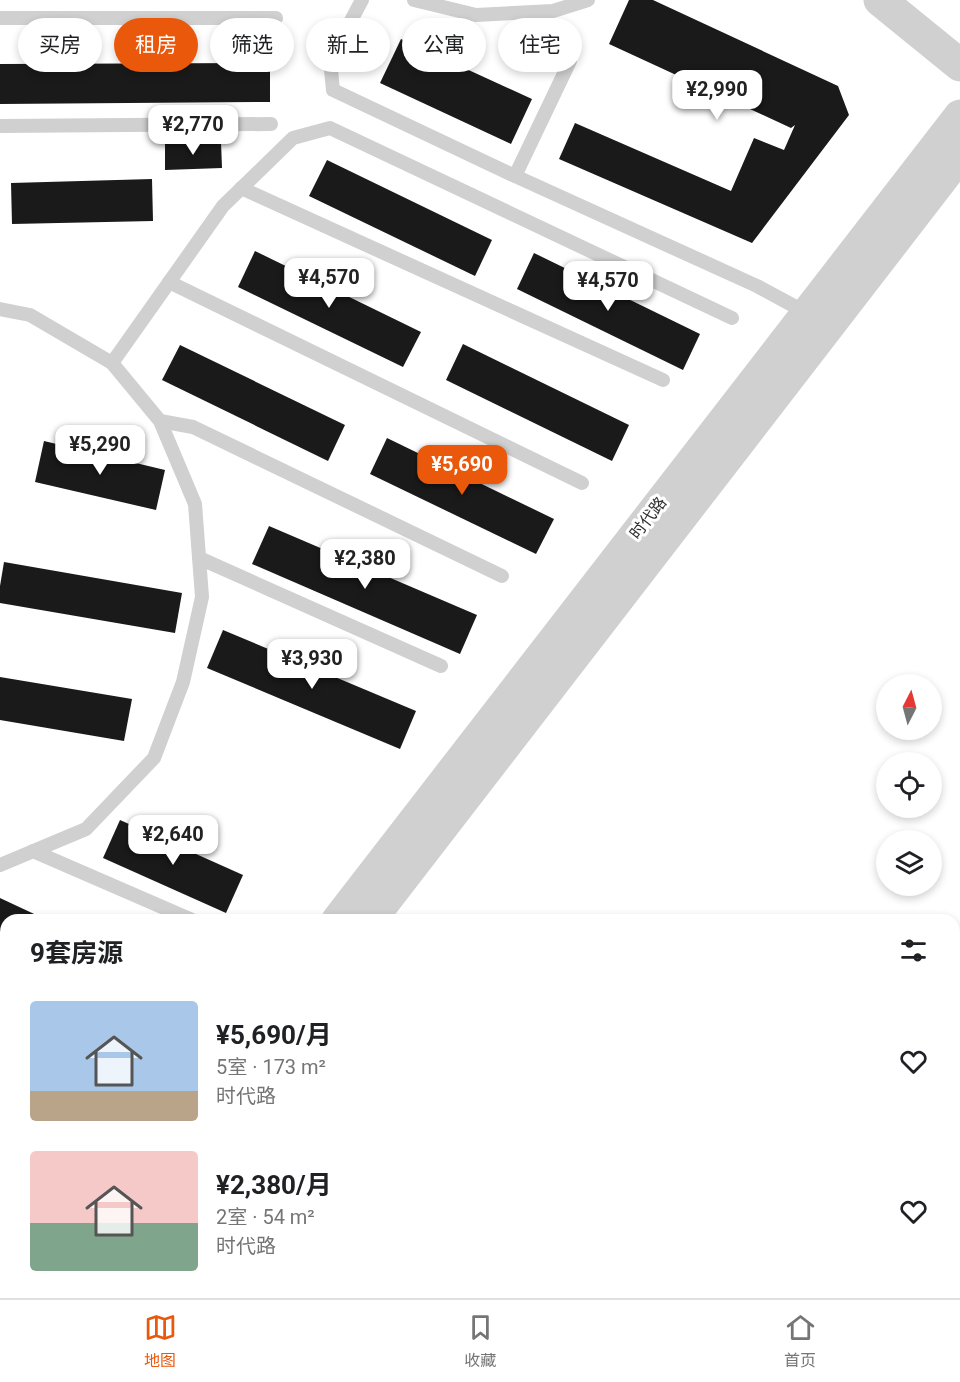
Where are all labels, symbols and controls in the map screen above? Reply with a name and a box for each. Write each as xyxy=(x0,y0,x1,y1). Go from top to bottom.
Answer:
chip: 买房 xyxy=(18,18,102,72)
chip: 租房 xyxy=(114,18,198,72)
chip: 筛选 xyxy=(210,18,294,72)
chip: 新上 xyxy=(306,18,390,72)
chip: 公寓 xyxy=(402,18,486,72)
chip: 住宅 xyxy=(498,18,582,72)
pin: ¥2,990 xyxy=(668,70,766,121)
text: ¥2,990 xyxy=(686,77,748,101)
pin: ¥2,770 xyxy=(144,105,242,156)
text: ¥2,770 xyxy=(162,112,224,136)
pin: ¥4,570 xyxy=(280,258,378,309)
pin: ¥4,570 xyxy=(559,261,657,312)
text: ¥4,570 xyxy=(298,265,360,289)
text: ¥4,570 xyxy=(577,268,639,292)
pin: ¥5,290 xyxy=(51,425,149,476)
text: ¥5,290 xyxy=(69,432,131,456)
pin: ¥5,690 xyxy=(413,445,511,496)
text: ¥5,690 xyxy=(431,452,493,476)
street label: 时代路 xyxy=(626,493,670,543)
pin: ¥2,380 xyxy=(316,539,414,590)
text: ¥2,380 xyxy=(334,546,396,570)
pin: ¥3,930 xyxy=(263,639,361,690)
text: ¥3,930 xyxy=(281,646,343,670)
north arrow xyxy=(876,674,942,740)
map controls xyxy=(876,674,942,896)
button: locate xyxy=(876,752,942,818)
pin: ¥2,640 xyxy=(124,815,222,866)
text: ¥2,640 xyxy=(142,822,204,846)
button: layers xyxy=(876,830,942,896)
icon: filters xyxy=(897,934,930,967)
text: 9套房源 xyxy=(30,938,123,968)
text: ¥5,690/月 xyxy=(216,1020,332,1050)
icon: home xyxy=(78,1025,150,1097)
icon: heart xyxy=(897,1045,930,1078)
text: 5室 · 173 m² xyxy=(216,1055,326,1079)
text: 时代路 xyxy=(216,1084,276,1108)
text: ¥2,380/月 xyxy=(216,1170,332,1200)
icon: home xyxy=(78,1175,150,1247)
icon: heart xyxy=(897,1195,930,1228)
text: 2室 · 54 m² xyxy=(216,1205,315,1229)
text: 时代路 xyxy=(216,1234,276,1258)
tab: 地图 xyxy=(144,1311,177,1371)
tab: 收藏 xyxy=(464,1311,497,1371)
tab: 首页 xyxy=(784,1311,817,1371)

